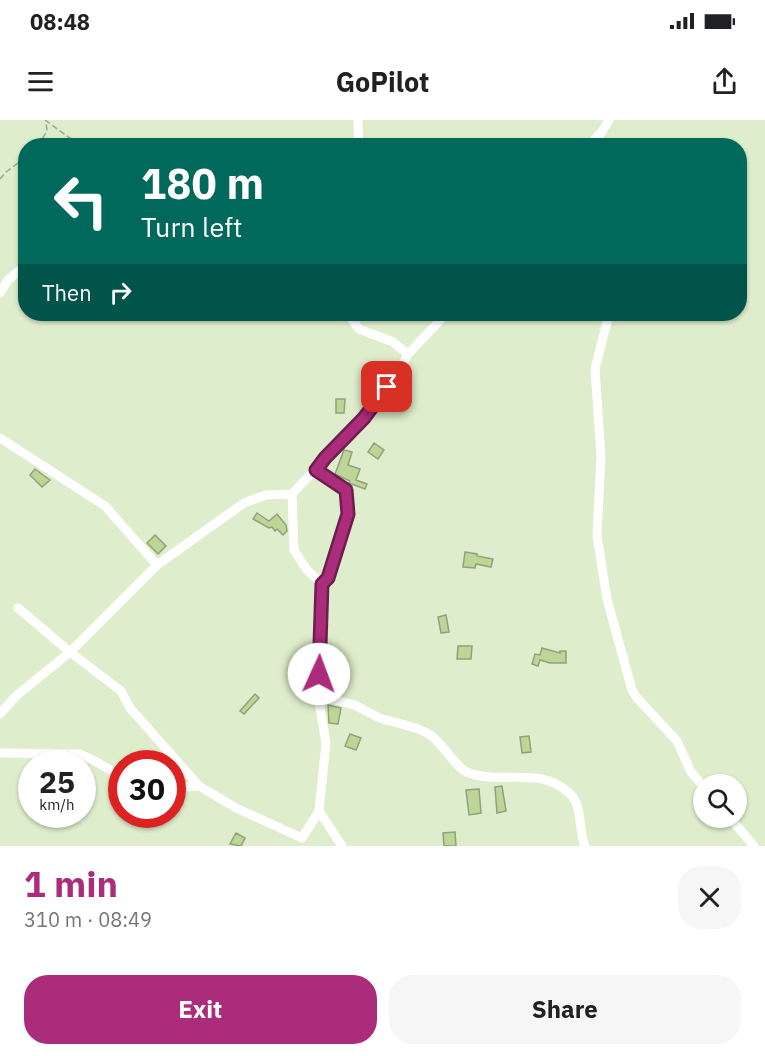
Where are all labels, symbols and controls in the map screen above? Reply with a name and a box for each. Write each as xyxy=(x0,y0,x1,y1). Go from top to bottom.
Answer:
text: 08:48 xyxy=(30,7,90,36)
text: GoPilot xyxy=(336,64,429,99)
icon: menu xyxy=(24,65,57,98)
icon: share xyxy=(708,65,741,98)
text: 180 m xyxy=(141,156,264,211)
icon: left xyxy=(42,162,120,240)
text: Turn left xyxy=(141,209,242,244)
icon: right xyxy=(104,276,137,309)
text: Then xyxy=(42,278,92,307)
pin xyxy=(361,361,412,412)
icon: arrive xyxy=(370,370,403,403)
position arrow xyxy=(287,642,351,706)
speed limit sign: 30 xyxy=(108,750,186,828)
text: 25 xyxy=(39,762,75,801)
map controls xyxy=(693,774,747,828)
button: search xyxy=(693,774,747,828)
text: km/h xyxy=(39,795,75,814)
text: 1 min xyxy=(24,860,118,907)
button: close xyxy=(678,866,741,929)
text: 310 m · 08:49 xyxy=(24,906,152,933)
button: Exit xyxy=(24,975,377,1044)
button: Share xyxy=(389,975,741,1044)

